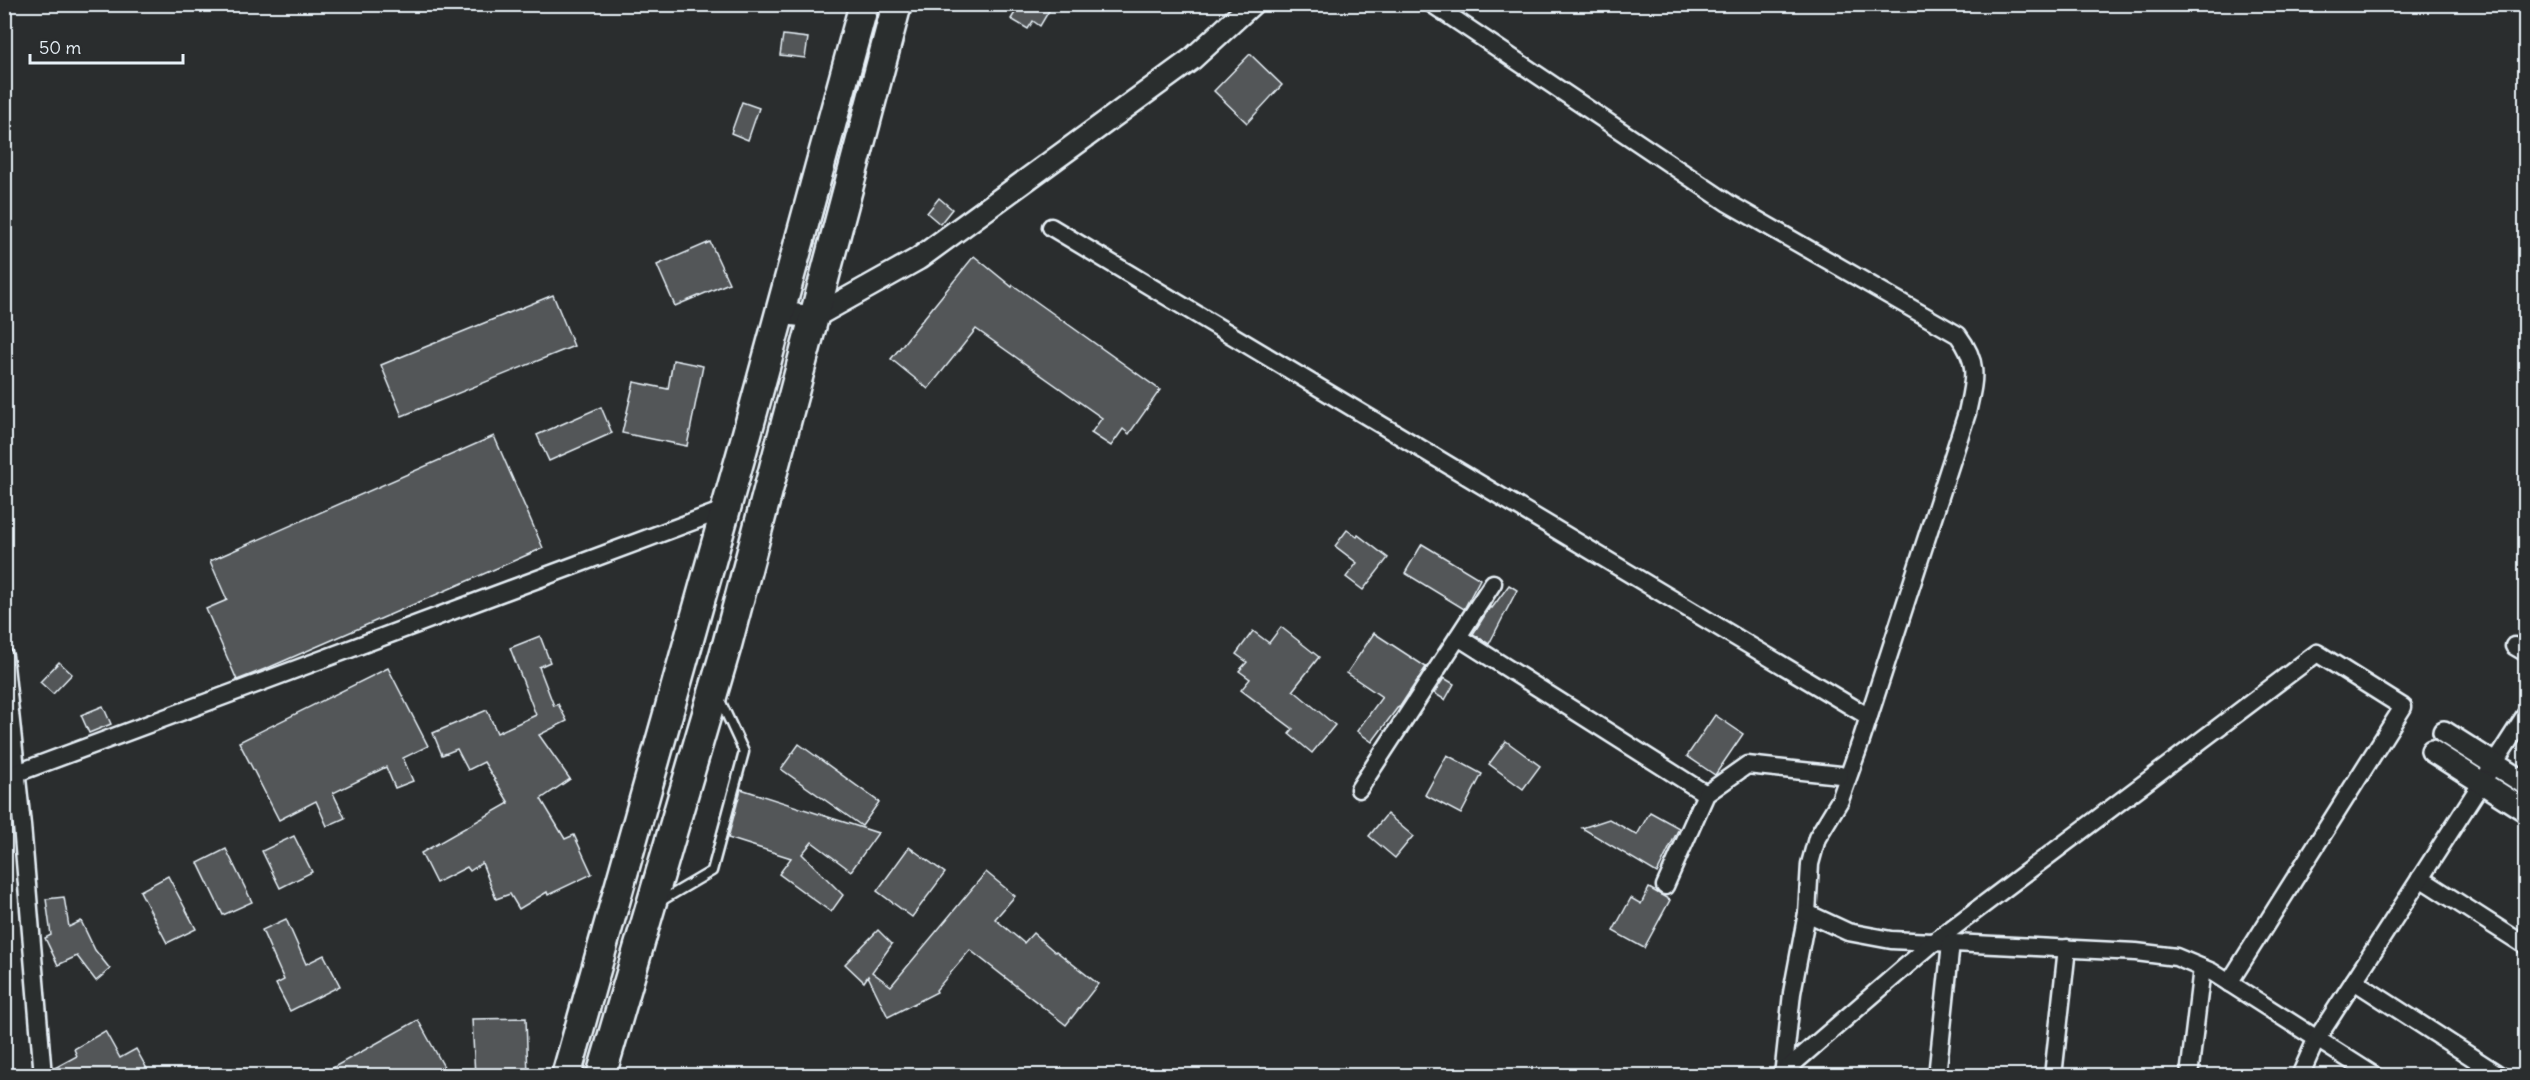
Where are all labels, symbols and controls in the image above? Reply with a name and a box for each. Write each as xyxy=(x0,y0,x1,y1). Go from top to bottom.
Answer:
scale bar xyxy=(30,27,183,65)
text: 50 m xyxy=(39,36,81,59)

